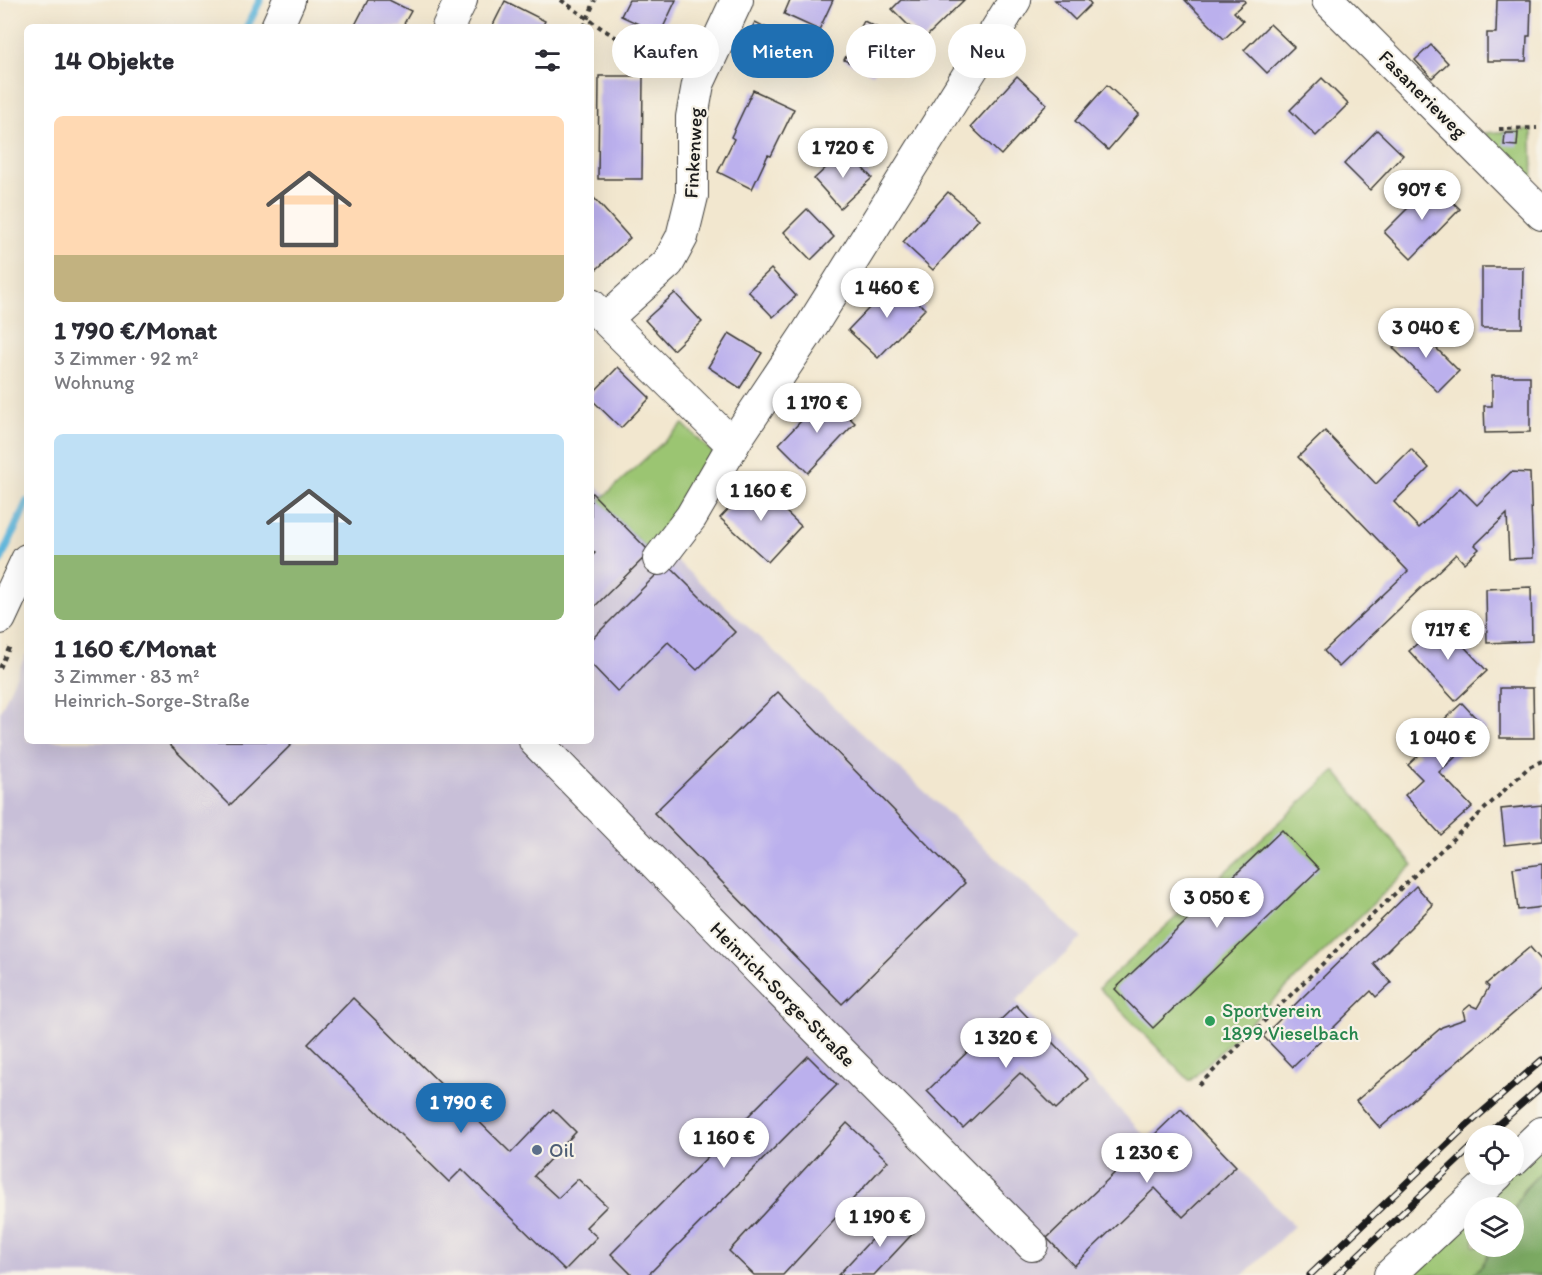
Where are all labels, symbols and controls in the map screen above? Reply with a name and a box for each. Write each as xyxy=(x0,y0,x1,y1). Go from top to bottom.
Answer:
chip: Kaufen xyxy=(612,24,719,78)
chip: Mieten xyxy=(731,24,834,78)
chip: Filter xyxy=(846,24,936,78)
chip: Neu xyxy=(948,24,1026,78)
text: 14 Objekte xyxy=(54,44,174,76)
icon: filters xyxy=(531,44,564,77)
street label: Fasanerieweg xyxy=(1374,45,1473,144)
street label: Finkenweg xyxy=(679,106,707,199)
pin: 1 720 € xyxy=(788,128,898,179)
text: 1 720 € xyxy=(812,135,874,159)
icon: home xyxy=(255,155,363,263)
pin: 907 € xyxy=(1380,170,1464,221)
text: 907 € xyxy=(1398,177,1446,201)
pin: 1 460 € xyxy=(832,268,942,319)
text: 1 460 € xyxy=(855,275,919,299)
pin: 3 040 € xyxy=(1371,308,1481,359)
text: 1 790 €/Monat xyxy=(54,314,217,346)
text: 3 040 € xyxy=(1392,315,1460,339)
text: 3 Zimmer · 92 m² xyxy=(54,346,199,370)
text: Wohnung xyxy=(54,370,135,394)
pin: 1 170 € xyxy=(762,383,872,434)
text: 1 170 € xyxy=(786,390,848,414)
pin: 1 160 € xyxy=(706,471,816,522)
icon: home xyxy=(255,473,363,581)
text: 1 160 € xyxy=(730,478,792,502)
pin: 717 € xyxy=(1406,610,1490,661)
text: 717 € xyxy=(1425,617,1471,641)
text: 1 160 €/Monat xyxy=(54,632,216,664)
text: 3 Zimmer · 83 m² xyxy=(54,664,199,688)
text: Heinrich-Sorge-Straße xyxy=(54,688,250,712)
pin: 1 040 € xyxy=(1388,718,1498,769)
text: 1 040 € xyxy=(1410,725,1476,749)
pin: 3 050 € xyxy=(1162,878,1272,929)
text: 3 050 € xyxy=(1184,885,1250,909)
street label: Heinrich-Sorge-Straße xyxy=(705,916,861,1072)
place label: Sportverein 1899 Vieselbach xyxy=(1222,998,1359,1045)
marker: Sportverein 1899 Vieselbach xyxy=(1203,1014,1217,1028)
pin: 1 320 € xyxy=(951,1018,1061,1069)
text: 1 320 € xyxy=(974,1025,1038,1049)
pin: 1 790 € xyxy=(406,1083,516,1134)
text: 1 790 € xyxy=(430,1090,492,1114)
pin: 1 160 € xyxy=(669,1118,779,1169)
text: 1 160 € xyxy=(693,1125,755,1149)
map controls xyxy=(1464,1125,1524,1257)
button: locate xyxy=(1464,1125,1524,1185)
pin: 1 230 € xyxy=(1092,1133,1202,1184)
place label: Oil xyxy=(549,1138,575,1162)
text: 1 230 € xyxy=(1115,1140,1179,1164)
marker: Oil xyxy=(530,1143,544,1157)
pin: 1 190 € xyxy=(825,1197,935,1248)
button: layers xyxy=(1464,1197,1524,1257)
text: 1 190 € xyxy=(849,1204,911,1228)

